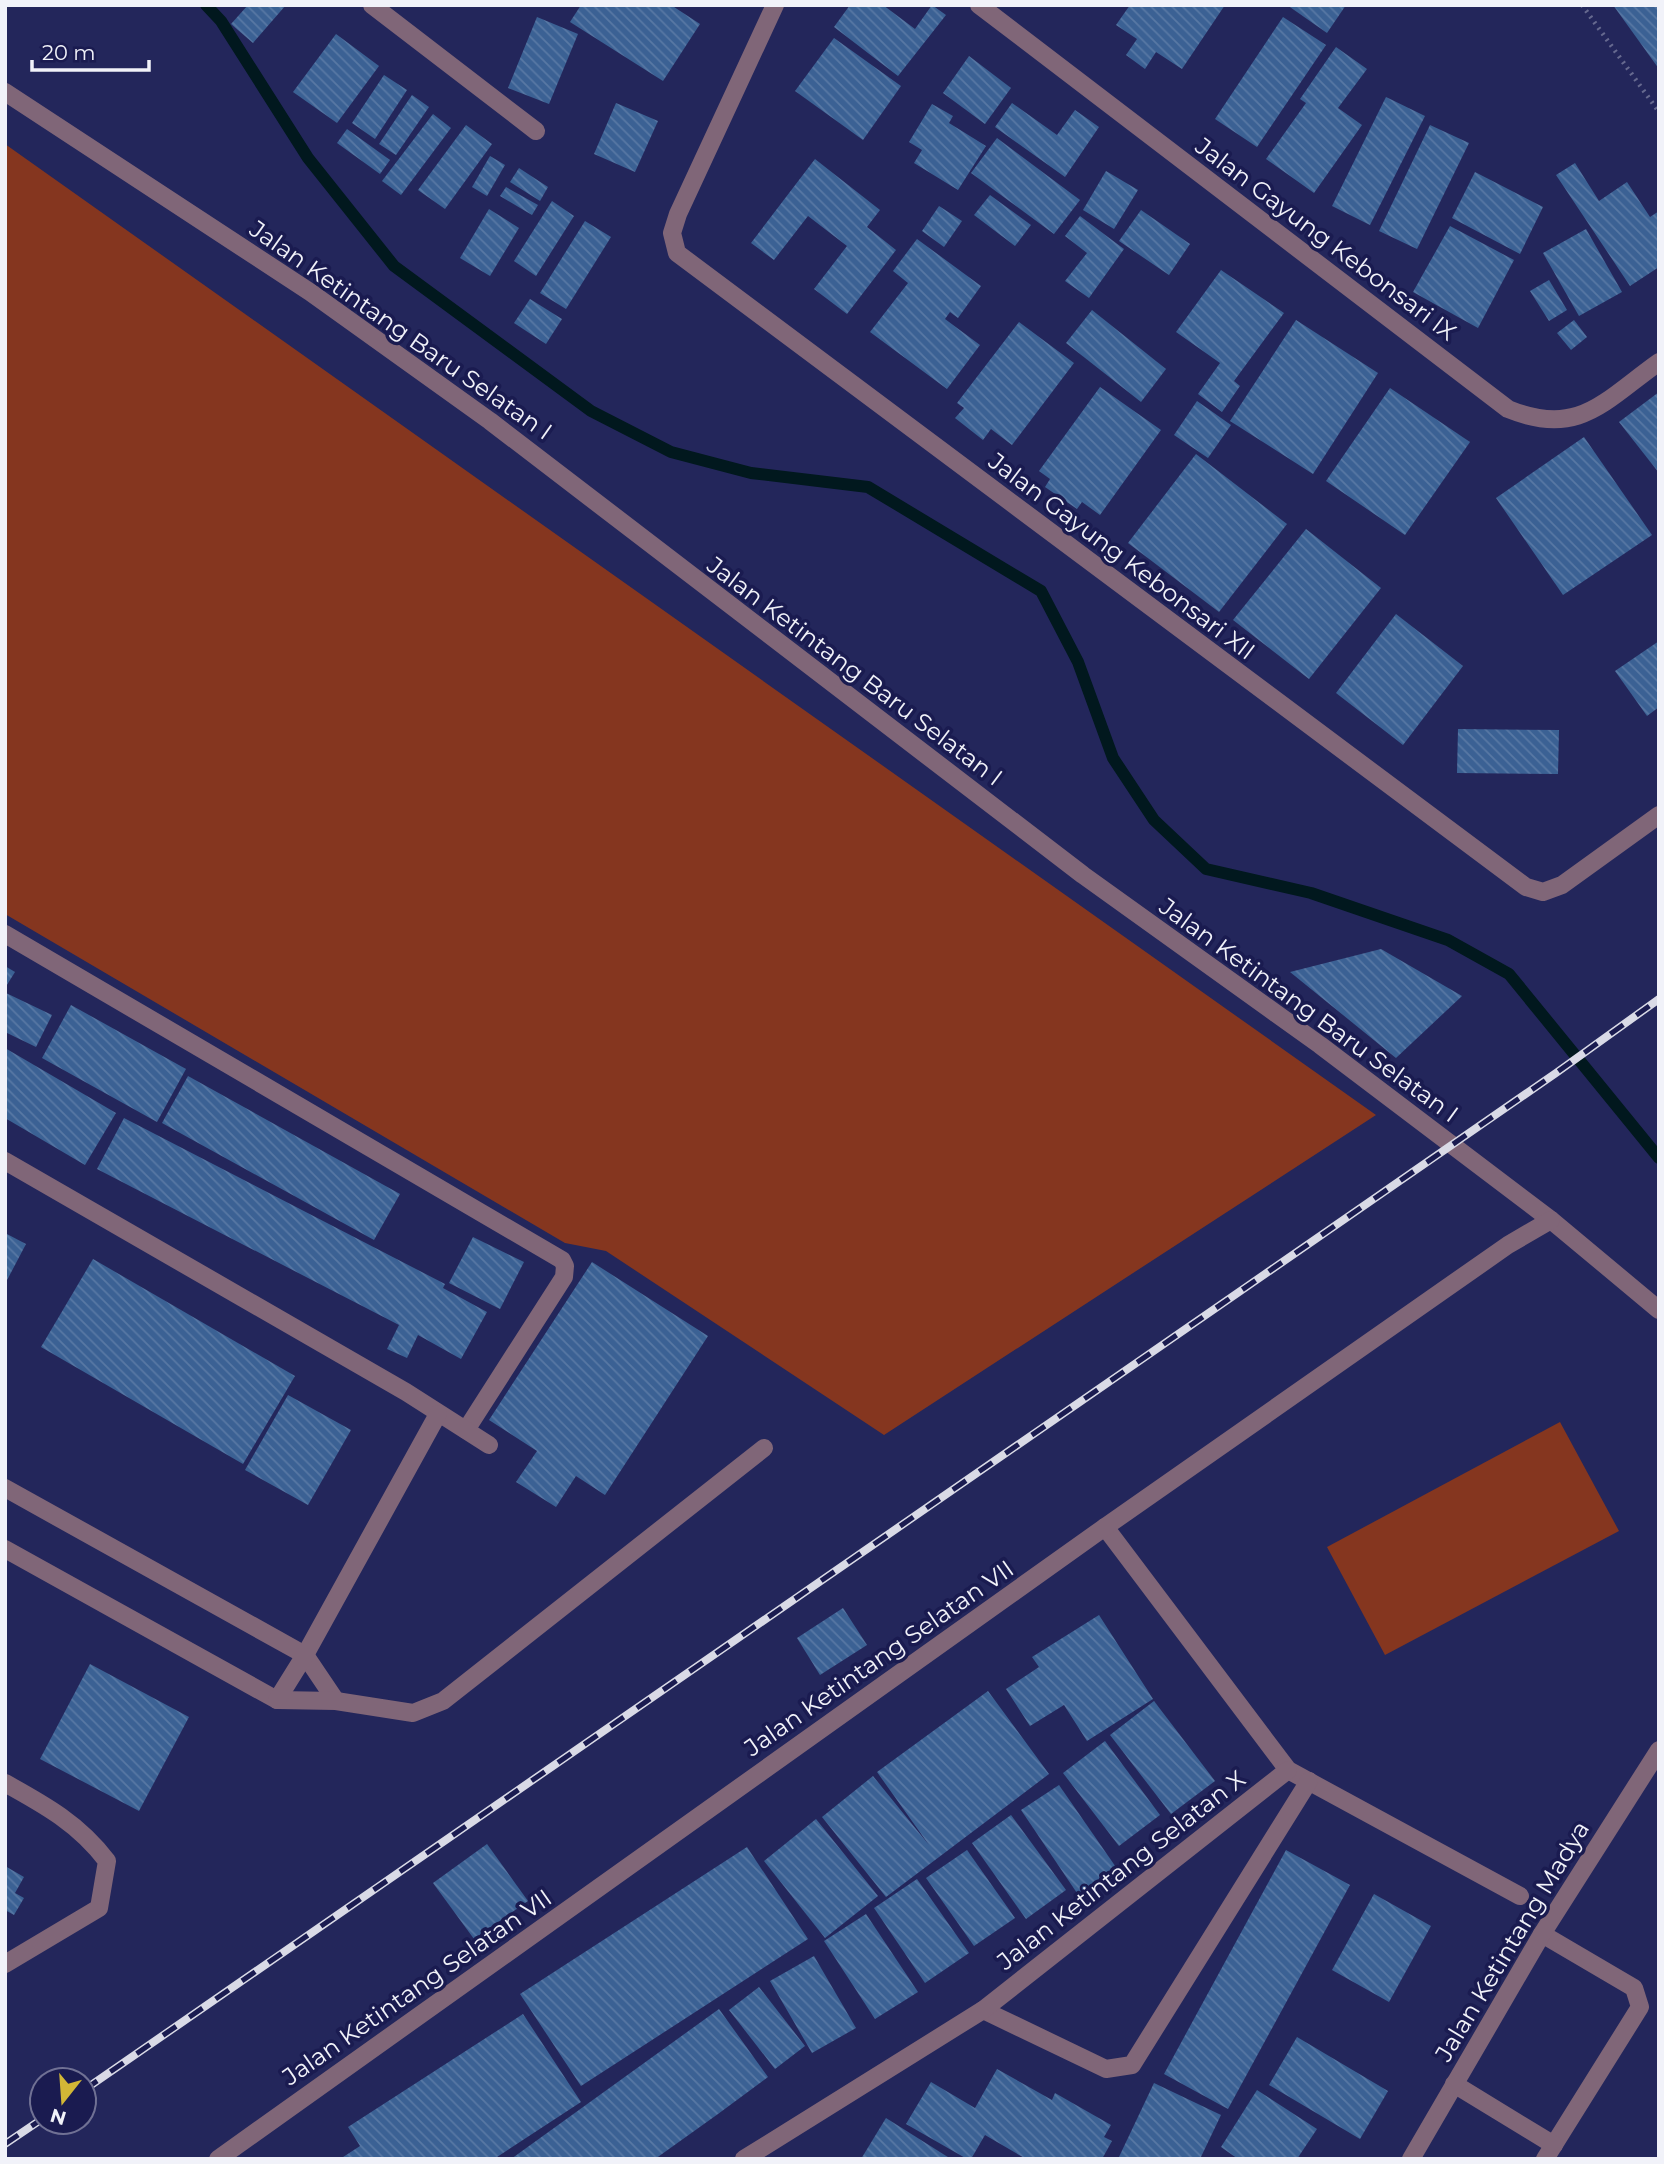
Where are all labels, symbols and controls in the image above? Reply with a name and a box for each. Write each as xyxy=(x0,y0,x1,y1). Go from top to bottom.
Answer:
scale bar xyxy=(32,28,149,72)
text: 20 m xyxy=(42,40,96,65)
street label: Jalan Gayung Kebonsari IX xyxy=(1189,131,1462,347)
street label: Jalan Ketintang Baru Selatan I xyxy=(243,214,558,446)
street label: Jalan Gayung Kebonsari XII xyxy=(982,446,1261,666)
street label: Jalan Ketintang Baru Selatan I xyxy=(701,550,1008,792)
street label: Jalan Ketintang Baru Selatan I xyxy=(1153,891,1464,1128)
street label: Jalan Ketintang Selatan VII xyxy=(738,1554,1019,1763)
street label: Jalan Ketintang Selatan X xyxy=(990,1764,1251,1976)
street label: Jalan Ketintang Madya xyxy=(1428,1816,1595,2067)
street label: Jalan Ketintang Selatan VII xyxy=(276,1883,557,2092)
north arrow xyxy=(28,2066,98,2136)
text: N xyxy=(47,2104,69,2130)

